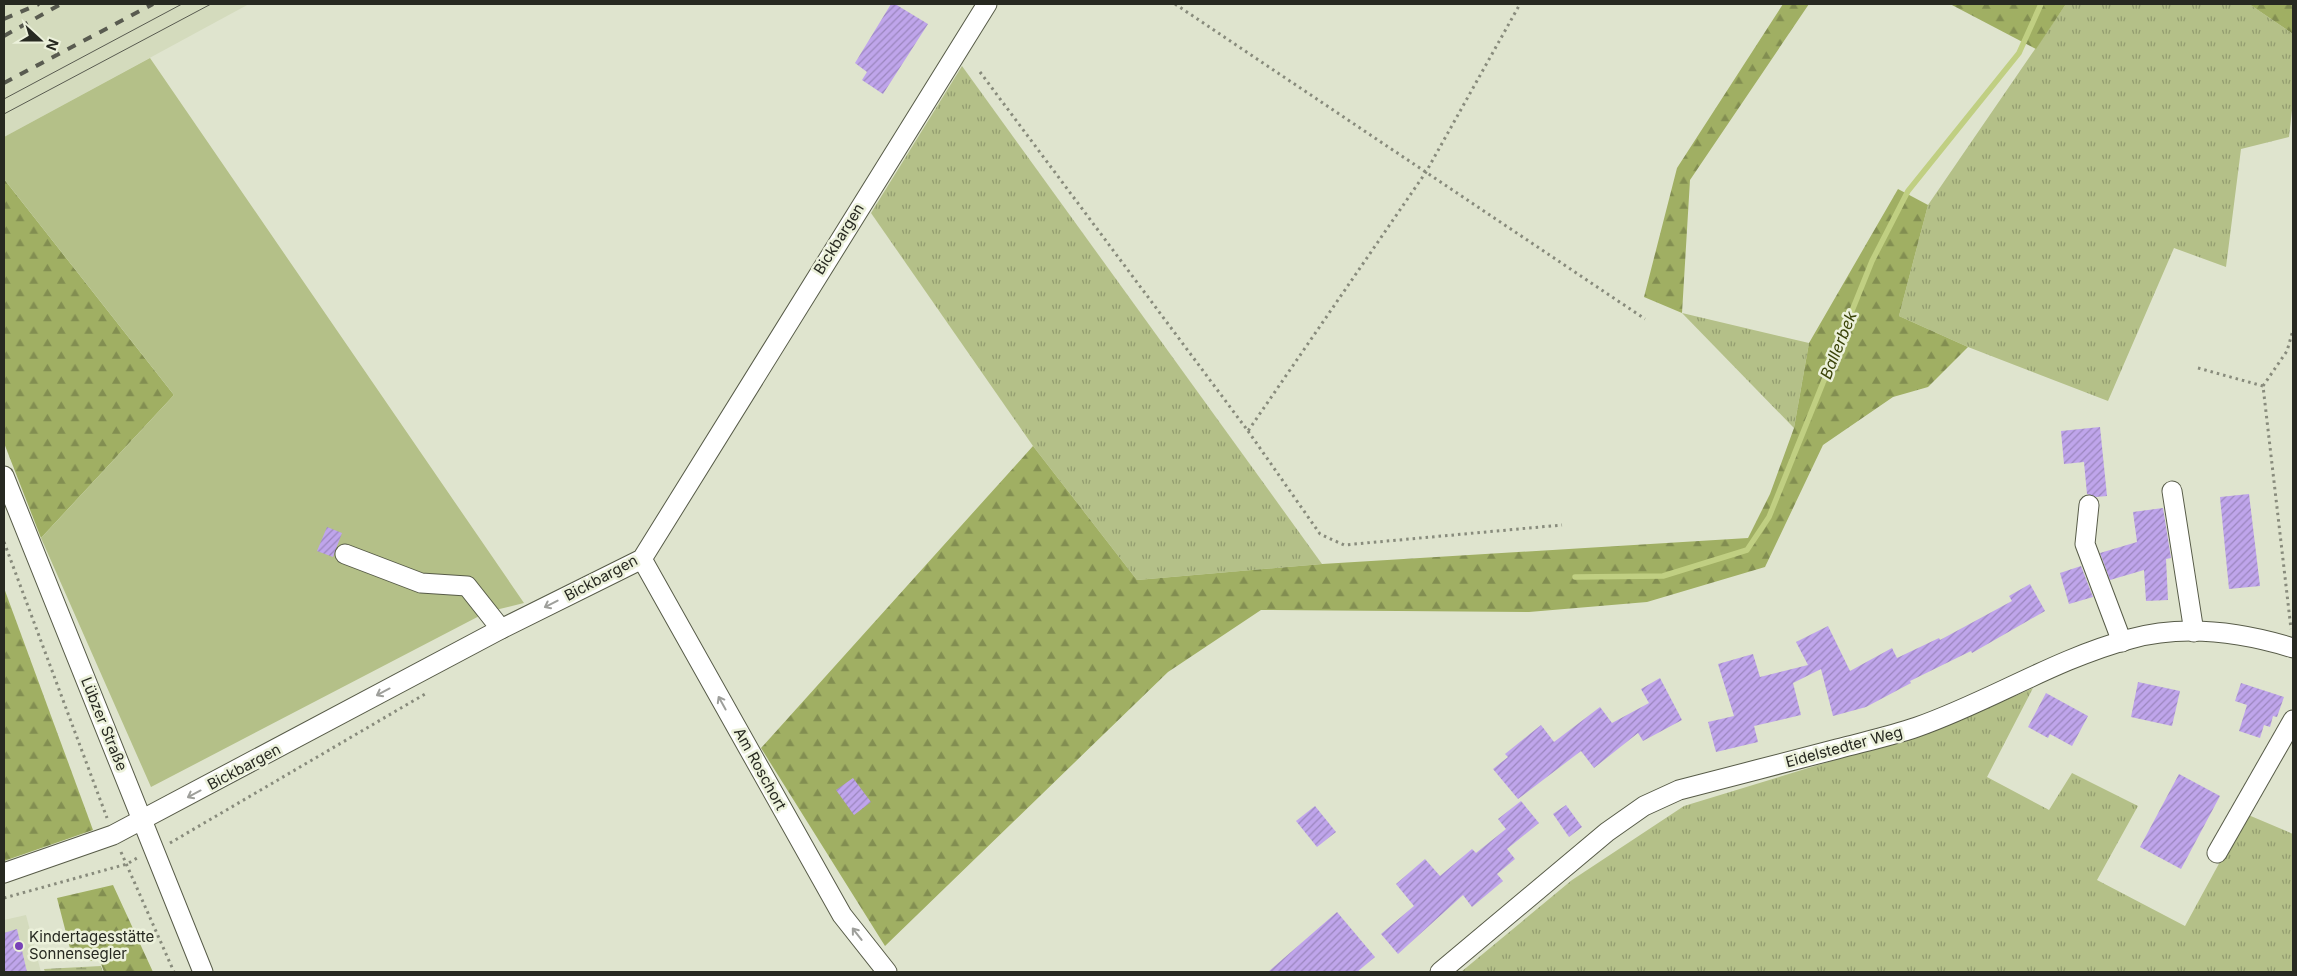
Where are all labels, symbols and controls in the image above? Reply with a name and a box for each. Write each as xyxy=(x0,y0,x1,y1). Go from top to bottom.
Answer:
north arrow xyxy=(15,15,65,65)
text: N xyxy=(43,37,62,53)
street label: Bickbargen xyxy=(809,200,868,278)
water label: Ballerbek xyxy=(1815,308,1861,382)
street label: Bickbargen xyxy=(561,550,641,605)
one-way arrow xyxy=(544,600,559,609)
street label: Lübzer Straße xyxy=(77,674,132,774)
one-way arrow xyxy=(376,687,391,697)
one-way arrow xyxy=(717,696,727,710)
street label: Eidelstedter Weg xyxy=(1783,722,1904,771)
street label: Am Roschort xyxy=(730,724,791,813)
street label: Bickbargen xyxy=(204,739,284,794)
one-way arrow xyxy=(187,789,201,799)
place label: Kindertagesstätte Sonnensegler xyxy=(29,927,154,963)
one-way arrow xyxy=(851,928,862,941)
marker: Kindertagesstätte Sonnensegler xyxy=(13,940,25,952)

